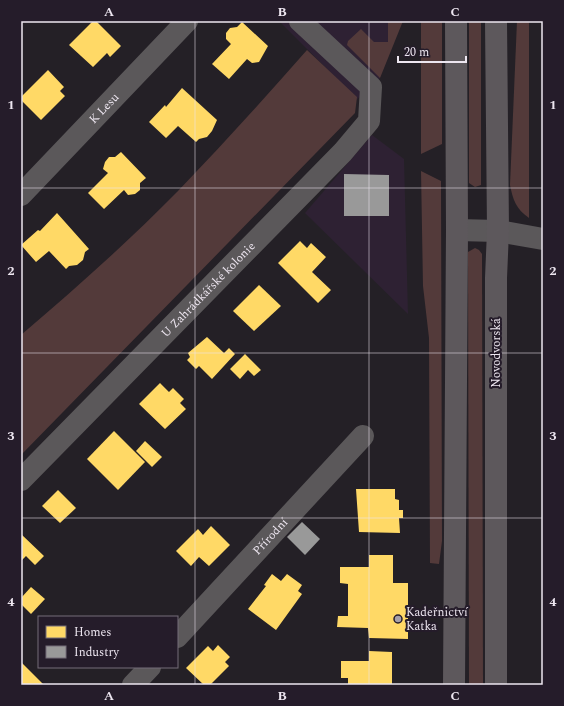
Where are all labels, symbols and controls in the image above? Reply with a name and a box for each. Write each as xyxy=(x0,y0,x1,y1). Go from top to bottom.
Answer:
text: A xyxy=(104,2,114,22)
text: B xyxy=(277,2,287,22)
text: C xyxy=(450,2,460,22)
scale bar xyxy=(398,38,466,64)
text: 20 m xyxy=(404,43,429,62)
street label: K Lesu xyxy=(84,88,124,128)
text: 1 xyxy=(7,95,15,115)
text: 1 xyxy=(549,95,557,115)
street label: U Zahrádkářské kolonie xyxy=(156,237,260,342)
text: 2 xyxy=(7,261,15,281)
text: 2 xyxy=(549,261,557,281)
street label: Novodvorská xyxy=(487,318,506,388)
text: 3 xyxy=(7,426,15,446)
text: 3 xyxy=(549,426,557,446)
street label: Přírodní xyxy=(248,513,293,559)
text: 4 xyxy=(7,592,15,612)
text: 4 xyxy=(549,592,557,612)
place label: Kadeřnictví Katka xyxy=(406,603,469,636)
marker: Kadeřnictví Katka xyxy=(393,614,403,624)
legend xyxy=(38,616,178,668)
text: Homes xyxy=(74,623,112,642)
text: Industry xyxy=(74,643,120,662)
text: A xyxy=(104,686,114,706)
text: B xyxy=(277,686,287,706)
text: C xyxy=(450,686,460,706)

